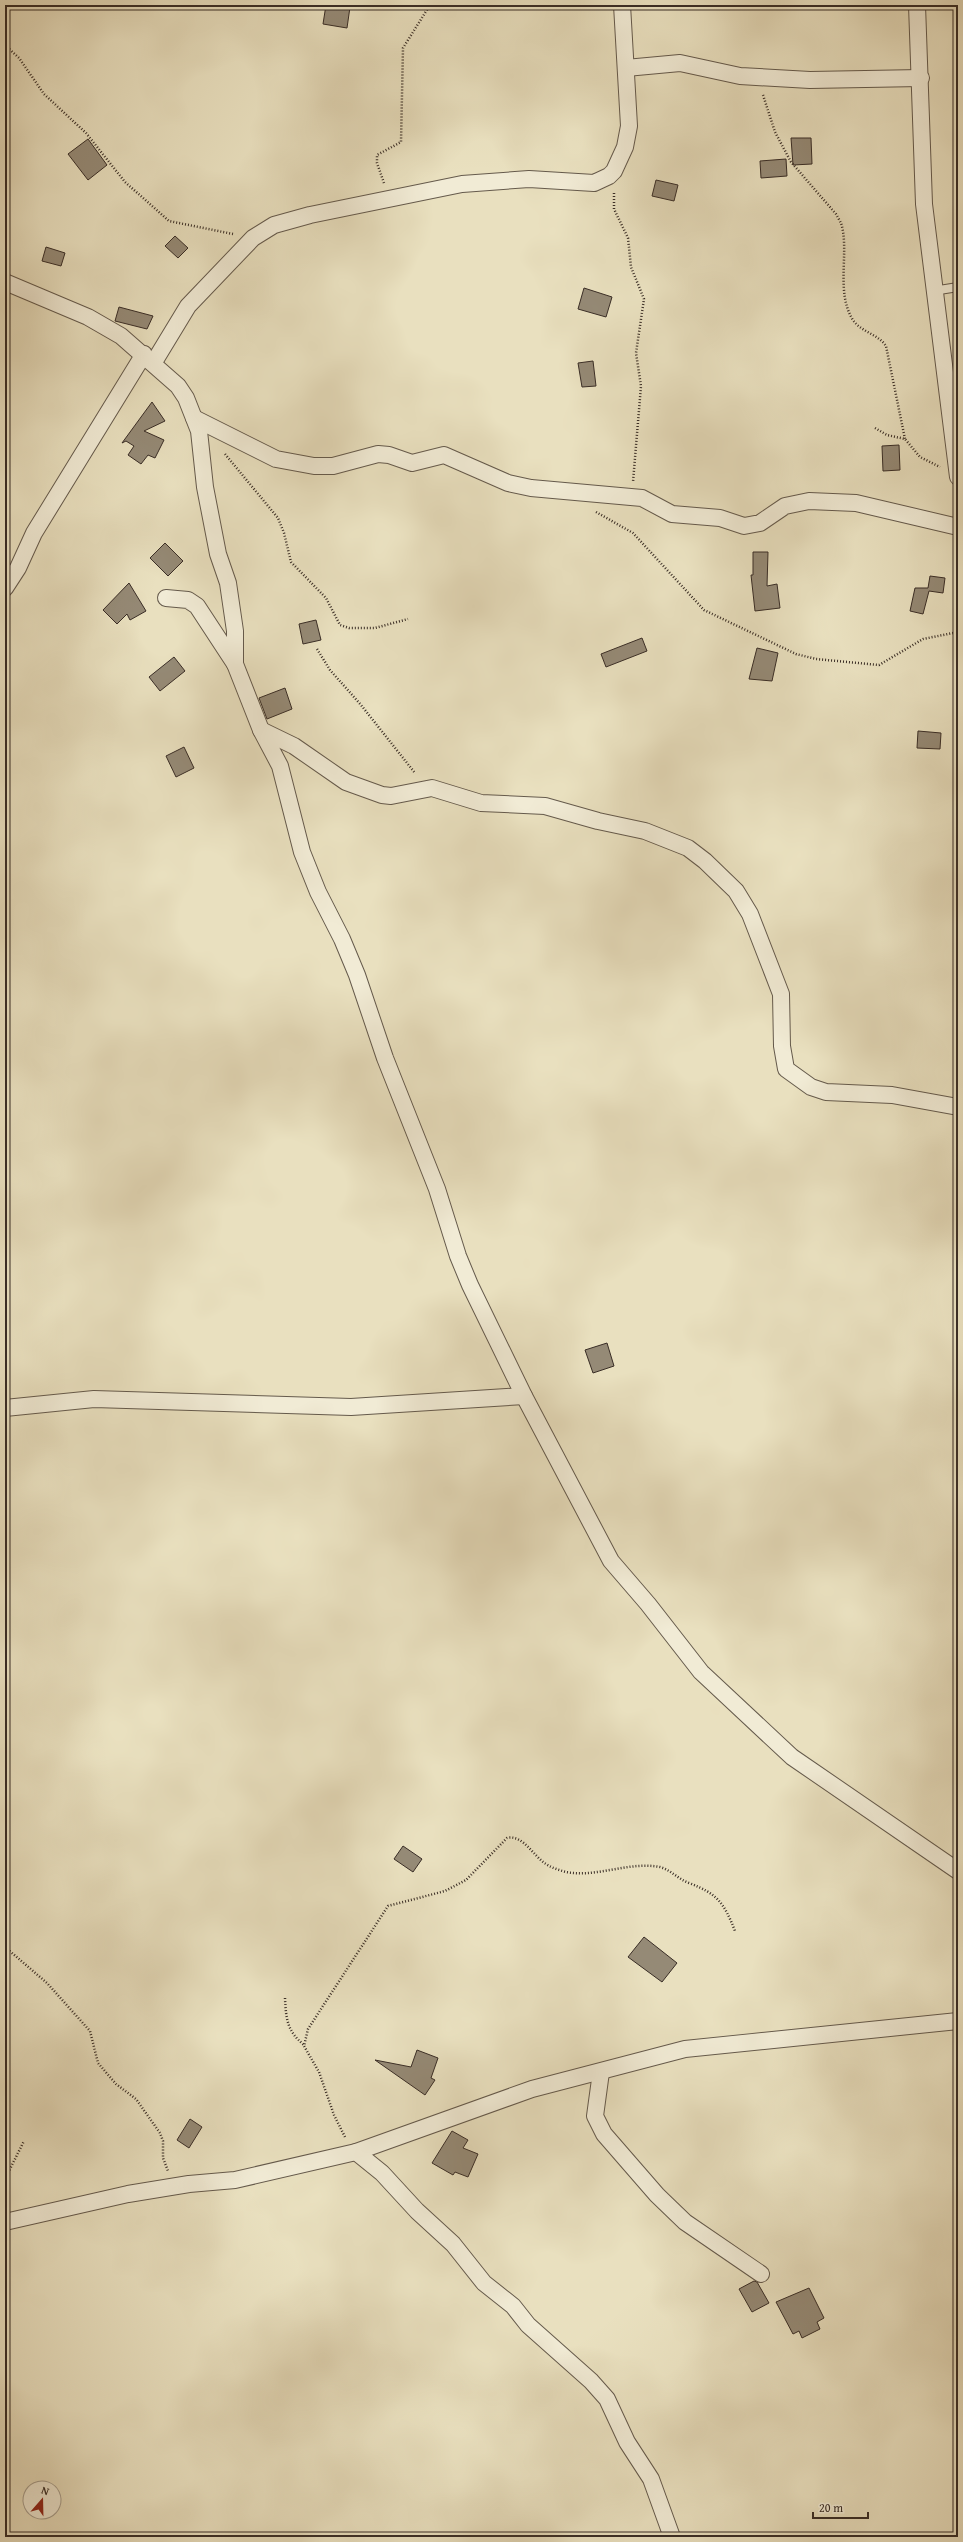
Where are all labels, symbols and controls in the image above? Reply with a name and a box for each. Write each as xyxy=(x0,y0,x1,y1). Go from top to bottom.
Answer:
north arrow xyxy=(22,2480,62,2520)
text: N xyxy=(39,2482,52,2500)
scale bar xyxy=(813,2494,868,2520)
text: 20 m xyxy=(819,2499,843,2516)

